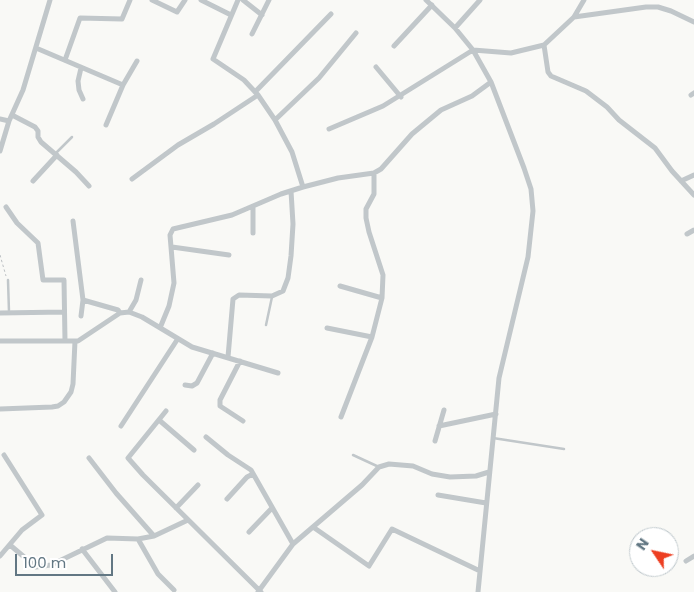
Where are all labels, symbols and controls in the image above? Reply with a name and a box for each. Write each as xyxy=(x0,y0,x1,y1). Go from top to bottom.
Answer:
north arrow xyxy=(629,527,679,577)
text: N xyxy=(631,534,654,554)
scale bar xyxy=(18,544,115,576)
text: 100 m xyxy=(23,552,66,573)

